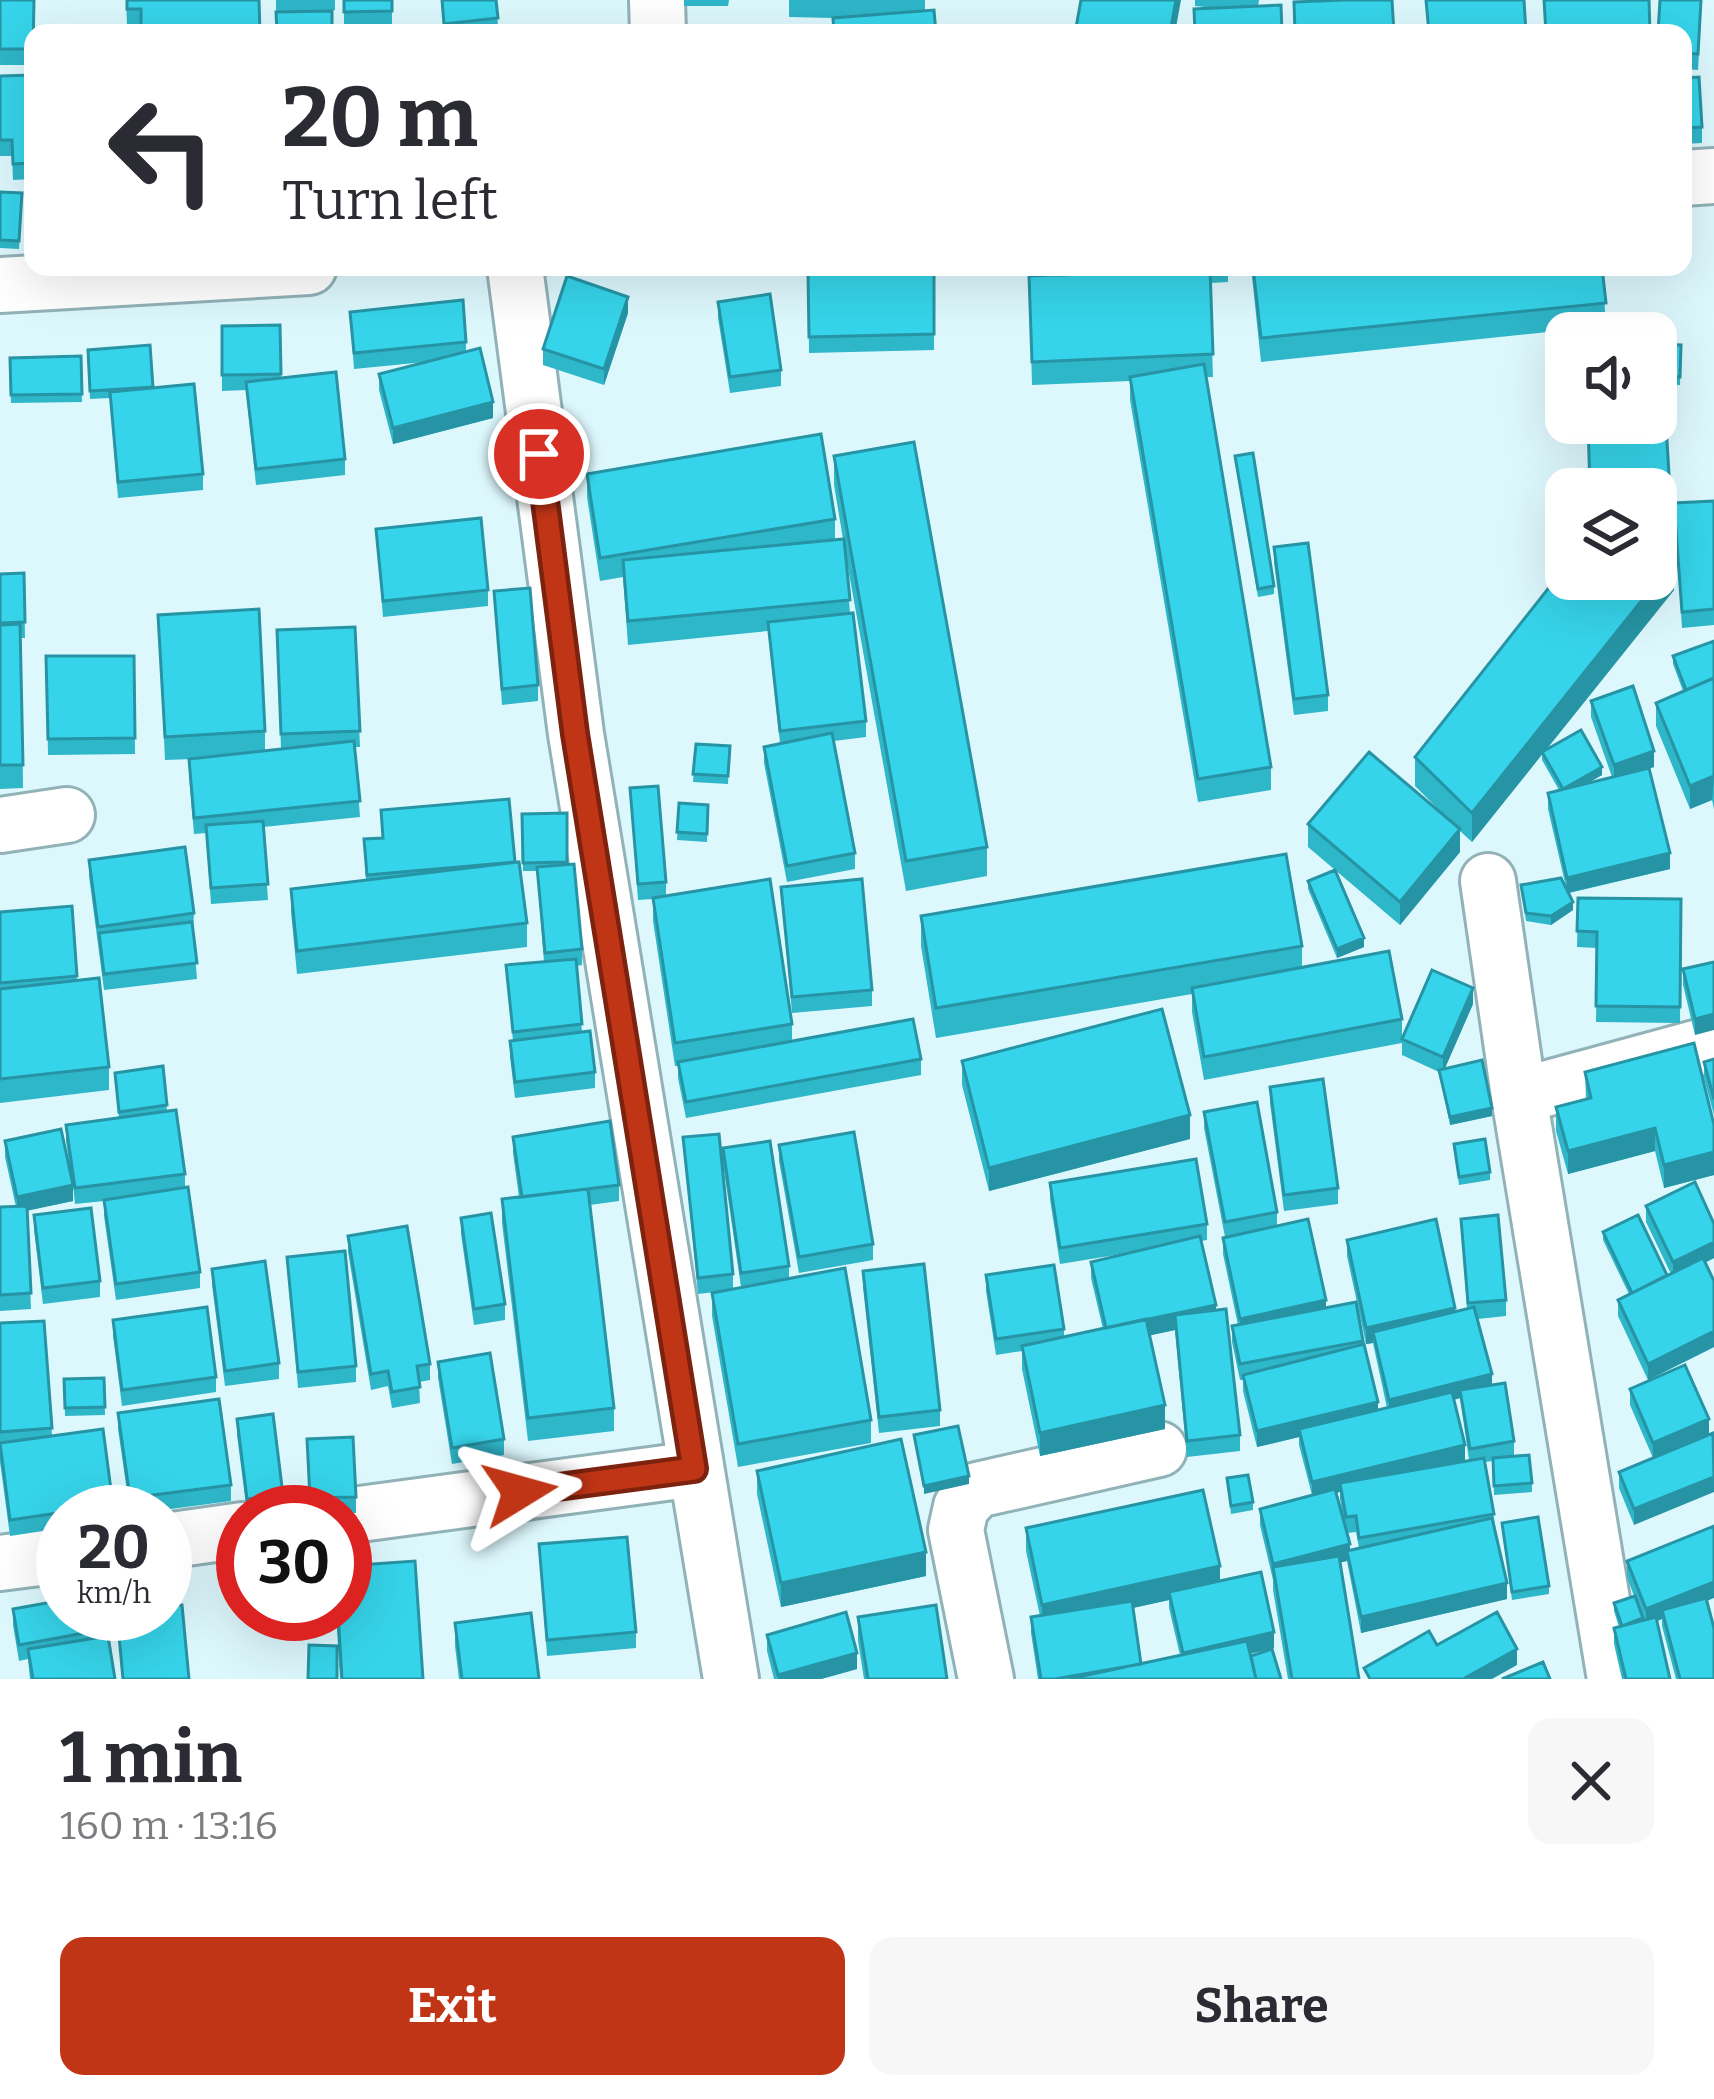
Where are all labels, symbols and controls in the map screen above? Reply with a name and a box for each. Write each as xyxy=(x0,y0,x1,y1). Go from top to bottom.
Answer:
text: 20 m xyxy=(282,67,478,168)
icon: left xyxy=(84,72,240,228)
text: Turn left xyxy=(282,169,498,233)
map controls xyxy=(1545,312,1677,600)
button: sound xyxy=(1545,312,1677,444)
pin xyxy=(488,403,590,505)
icon: arrive xyxy=(506,421,572,487)
button: layers xyxy=(1545,468,1677,600)
position arrow xyxy=(457,1429,583,1555)
speed limit sign: 30 xyxy=(216,1485,372,1641)
text: 20 xyxy=(78,1512,150,1584)
text: km/h xyxy=(77,1575,151,1611)
text: 1 min xyxy=(60,1715,242,1801)
button: close xyxy=(1528,1718,1654,1844)
text: 160 m · 13:16 xyxy=(60,1803,278,1849)
button: Exit xyxy=(60,1937,845,2075)
button: Share xyxy=(869,1937,1654,2075)

